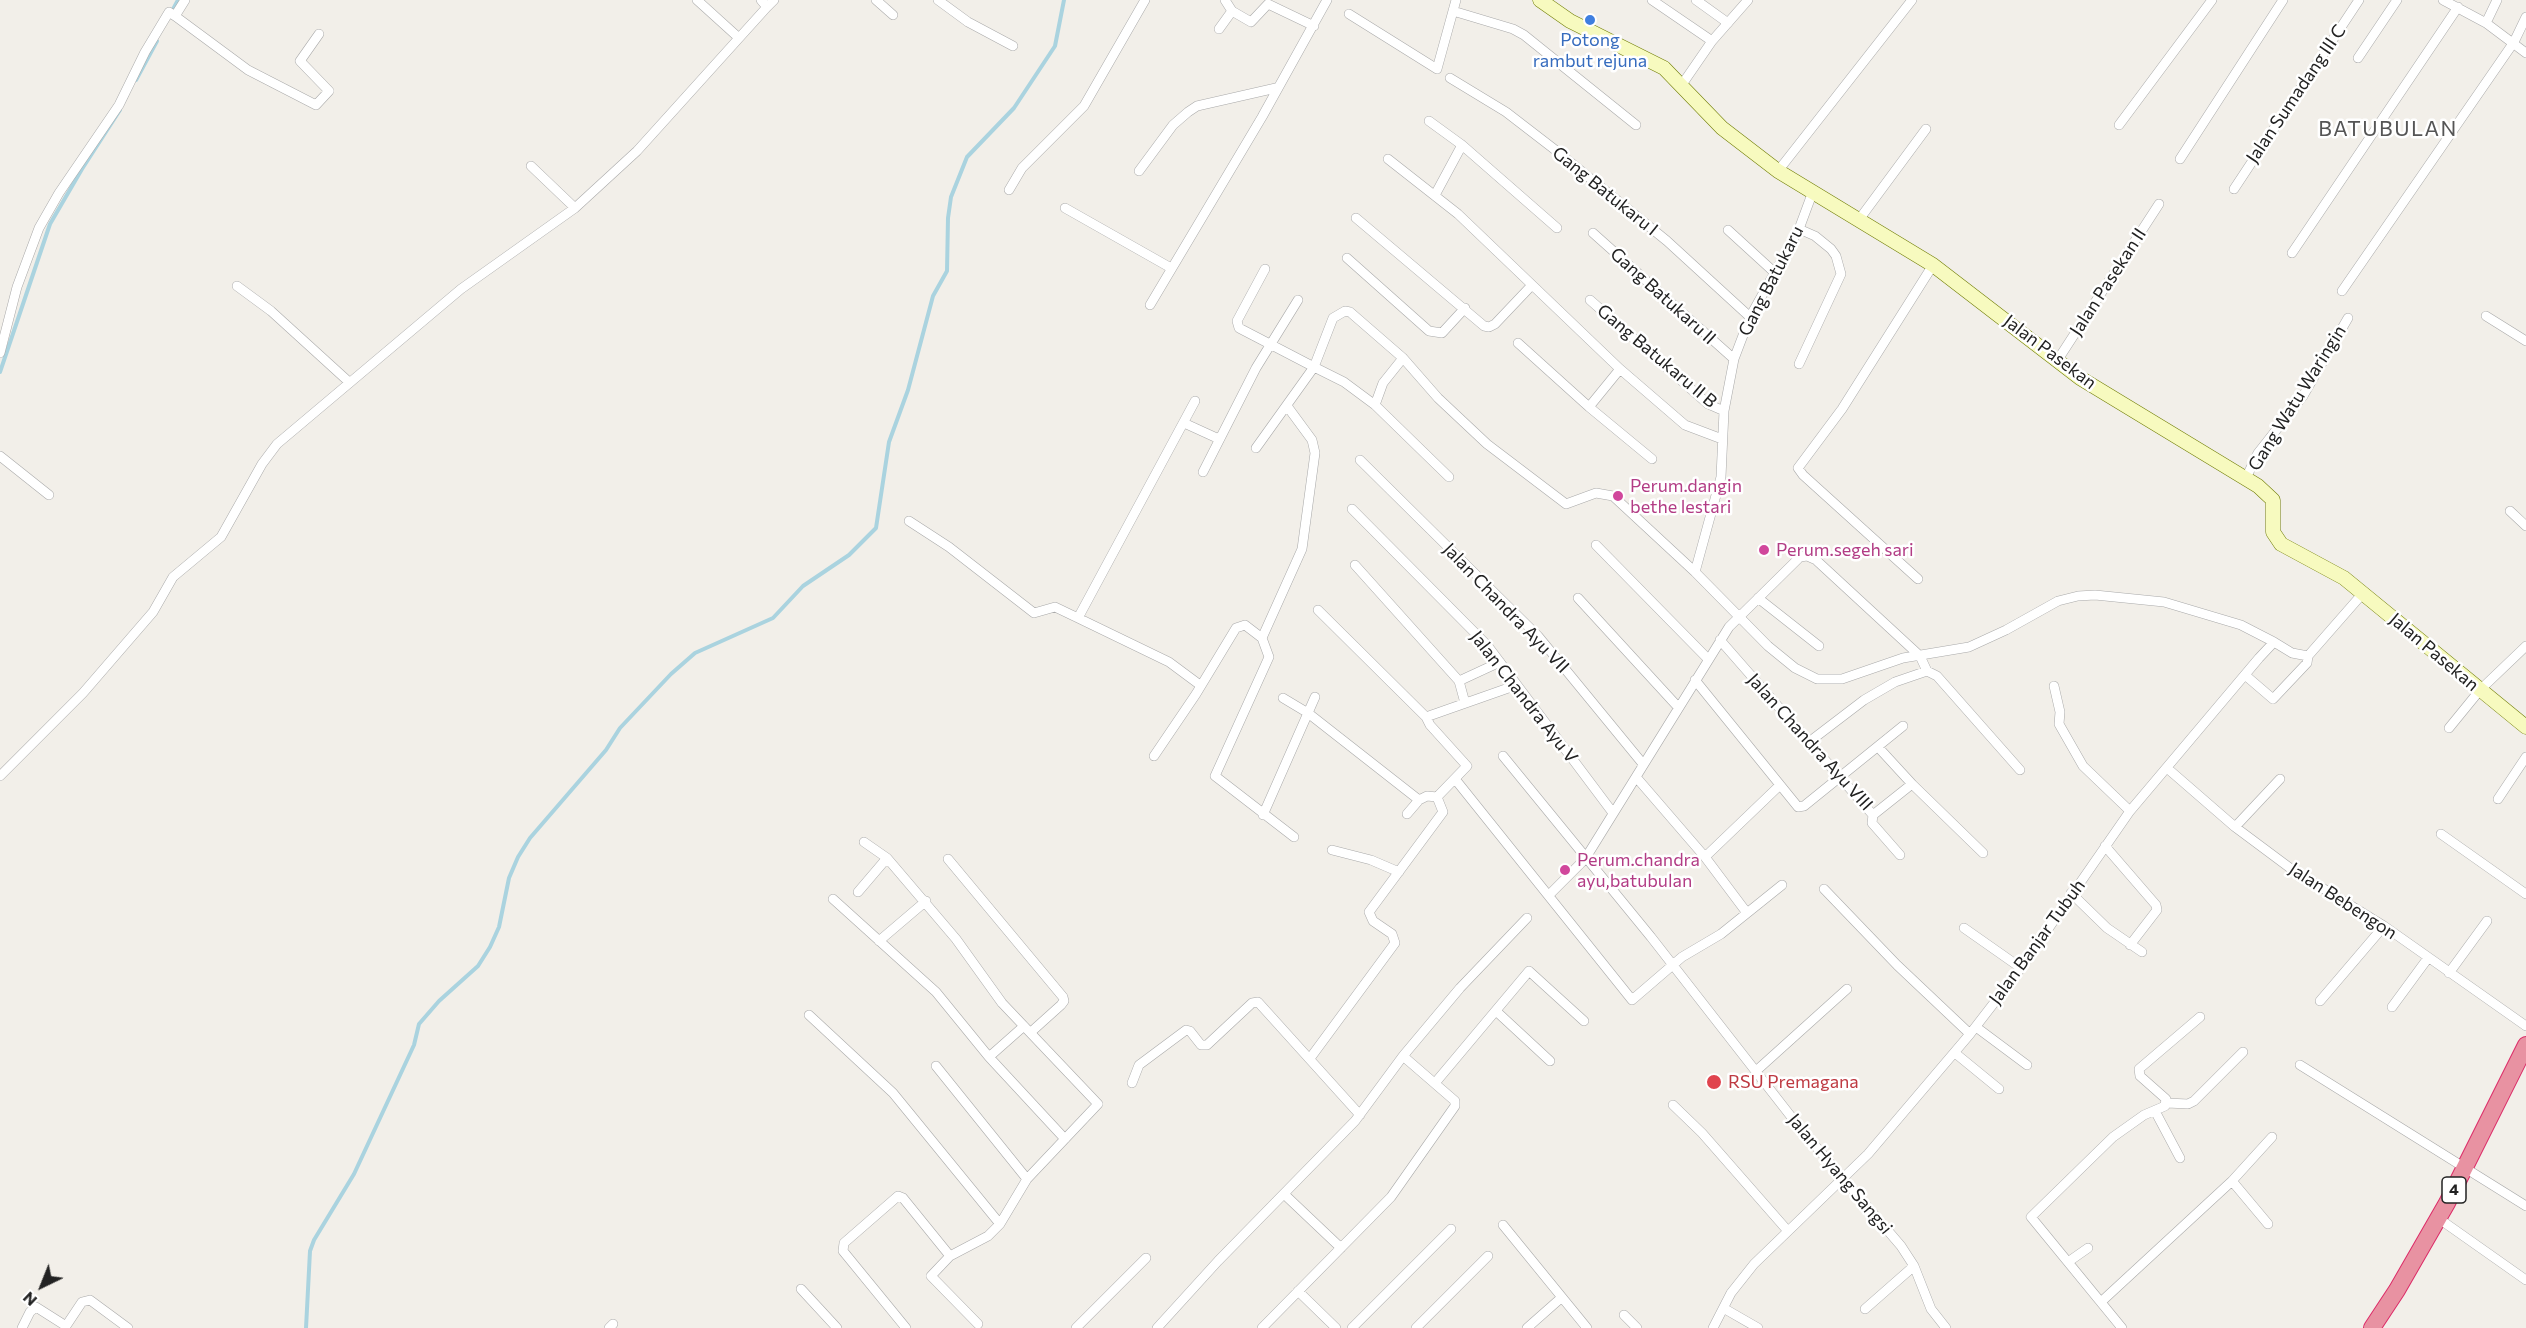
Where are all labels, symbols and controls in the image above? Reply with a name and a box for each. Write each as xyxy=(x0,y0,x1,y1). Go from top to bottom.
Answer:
marker: Potong rambut rejuna xyxy=(1583,13,1597,27)
street label: Jalan Sumadang III C xyxy=(2242,21,2350,167)
place label: Potong rambut rejuna xyxy=(1533,29,1647,72)
district label: BATUBULAN xyxy=(2318,116,2458,142)
street label: Gang Batukaru I xyxy=(1548,142,1662,240)
street label: Gang Batukaru xyxy=(1734,222,1808,340)
street label: Jalan Pasekan II xyxy=(2065,224,2151,340)
street label: Gang Batukaru II xyxy=(1606,243,1720,349)
street label: Gang Batukaru II B xyxy=(1593,300,1721,412)
street label: Jalan Pasekan xyxy=(1999,310,2101,394)
street label: Gang Watu Waringin xyxy=(2243,321,2351,475)
place label: Perum.dangin bethe lestari xyxy=(1630,475,1742,518)
marker: Perum.dangin bethe lestari xyxy=(1611,489,1625,503)
street label: Jalan Chandra Ayu VII xyxy=(1438,539,1574,677)
place label: Perum.segeh sari xyxy=(1776,539,1914,561)
marker: Perum.segeh sari xyxy=(1757,543,1771,557)
street label: Jalan Pasekan xyxy=(2385,608,2483,696)
street label: Jalan Chandra Ayu V xyxy=(1466,627,1582,767)
street label: Jalan Chandra Ayu VIII xyxy=(1743,669,1877,815)
place label: Perum.chandra ayu,batubulan xyxy=(1577,849,1700,892)
street label: Jalan Bebengon xyxy=(2285,858,2401,944)
marker: Perum.chandra ayu,batubulan xyxy=(1558,863,1572,877)
street label: Jalan Banjar Tubuh xyxy=(1984,875,2090,1009)
place label: RSU Premagana xyxy=(1728,1071,1859,1093)
marker: RSU Premagana xyxy=(1705,1073,1723,1091)
street label: Jalan Hyang Sangsi xyxy=(1783,1109,1897,1239)
road number: 4 xyxy=(2442,1177,2466,1203)
north arrow xyxy=(12,1256,72,1316)
text: N xyxy=(19,1288,40,1311)

